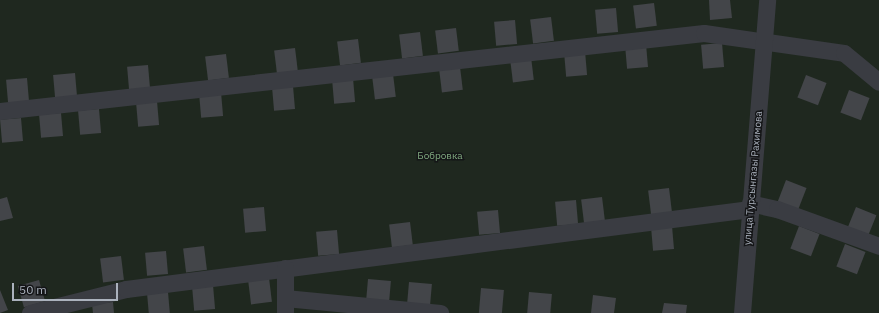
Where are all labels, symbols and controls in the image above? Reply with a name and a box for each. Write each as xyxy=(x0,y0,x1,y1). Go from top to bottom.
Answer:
street label: улица Турсынгазы Рахимова xyxy=(741,111,765,245)
park label: Бобровка xyxy=(417,150,463,162)
scale bar xyxy=(14,275,120,301)
text: 50 m xyxy=(19,282,47,297)

